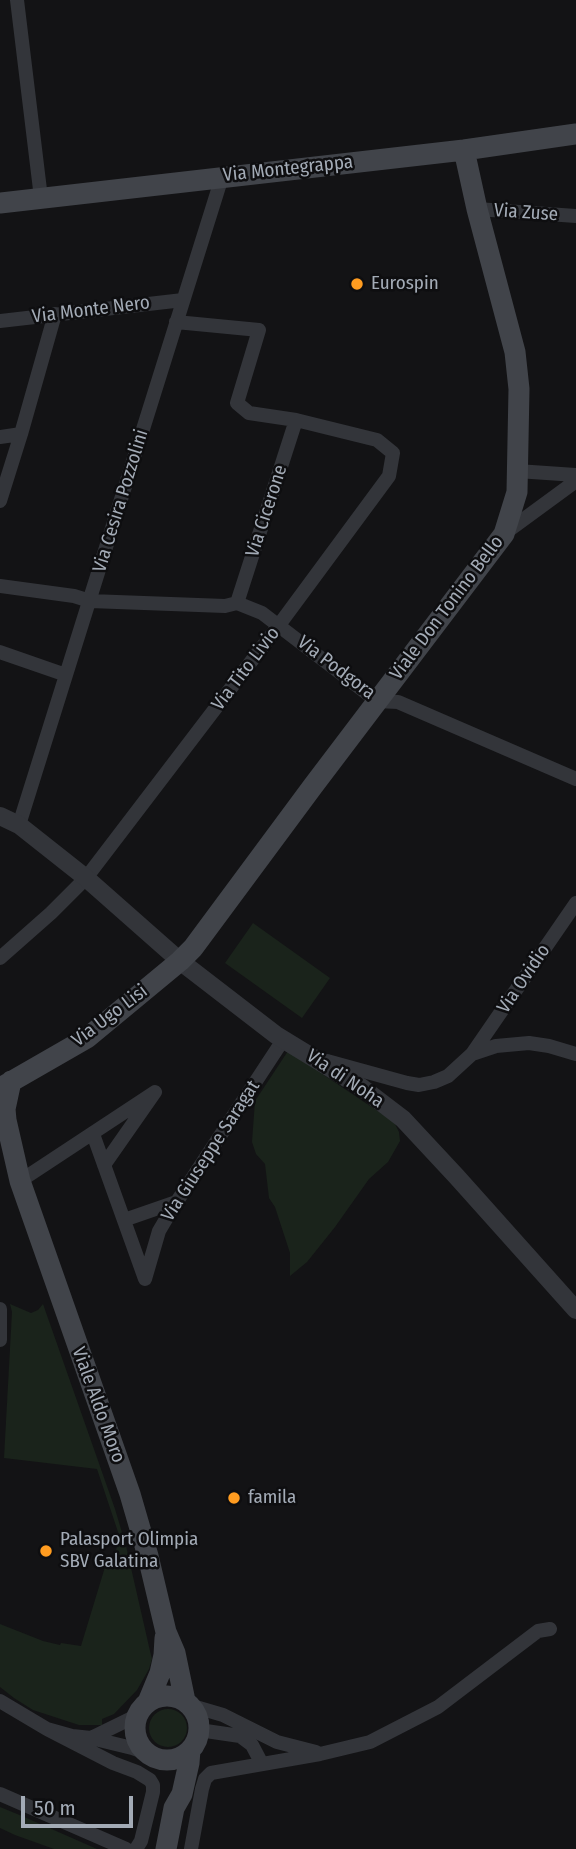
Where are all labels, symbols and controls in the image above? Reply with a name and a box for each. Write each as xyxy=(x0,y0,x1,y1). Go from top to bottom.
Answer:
street label: Via Montegrappa xyxy=(222,151,354,187)
street label: Via Zuse xyxy=(493,199,559,227)
place label: Eurospin xyxy=(371,273,439,295)
marker: Eurospin xyxy=(349,276,365,292)
street label: Via Monte Nero xyxy=(31,291,151,329)
street label: Via Cesira Pozzolini xyxy=(88,427,154,575)
street label: Via Cicerone xyxy=(241,462,293,560)
street label: Viale Don Tonino Bello xyxy=(385,531,509,685)
street label: Via Tito Livio xyxy=(207,623,285,715)
street label: Via Podgora xyxy=(293,631,379,705)
street label: Via Ovidio xyxy=(493,940,555,1018)
street label: Via Ugo Lisi xyxy=(68,980,152,1052)
street label: Via di Noha xyxy=(302,1045,388,1113)
street label: Via Giuseppe Saragat xyxy=(157,1076,265,1226)
street label: Viale Aldo Moro xyxy=(67,1344,129,1466)
place label: famila xyxy=(248,1487,296,1509)
marker: famila xyxy=(226,1490,242,1506)
place label: Palasport Olimpia SBV Galatina xyxy=(60,1529,198,1573)
marker: Palasport Olimpia SBV Galatina xyxy=(38,1543,54,1559)
scale bar xyxy=(24,1783,136,1827)
text: 50 m xyxy=(34,1795,76,1821)

